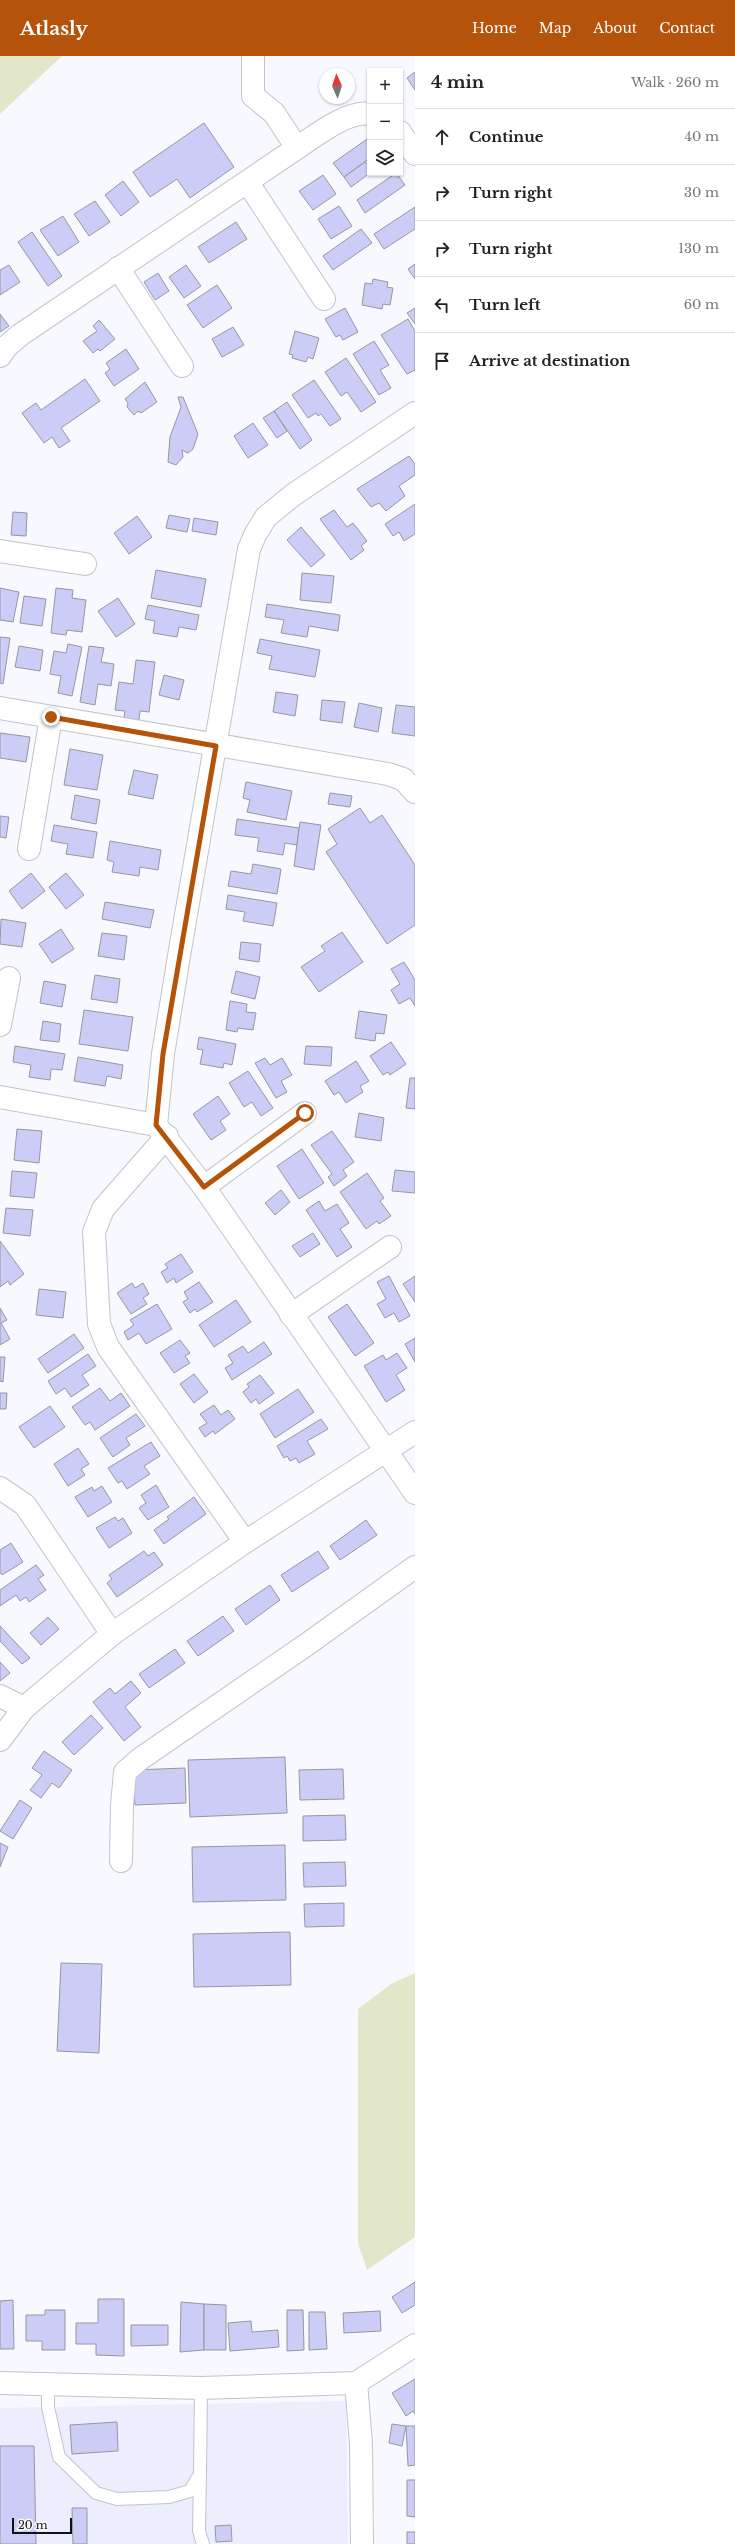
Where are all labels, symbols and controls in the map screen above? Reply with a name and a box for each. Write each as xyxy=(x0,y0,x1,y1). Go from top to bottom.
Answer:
text: Atlasly xyxy=(20,17,88,40)
text: Home xyxy=(472,19,517,37)
text: Map xyxy=(539,19,571,37)
text: About xyxy=(593,19,637,37)
text: Contact xyxy=(659,19,715,37)
north arrow xyxy=(319,68,355,104)
map controls xyxy=(367,68,403,176)
button: + xyxy=(367,68,403,104)
text: 4 min xyxy=(431,72,484,93)
text: Walk · 260 m xyxy=(631,74,719,91)
button: − xyxy=(367,104,403,140)
icon: ahead xyxy=(431,126,453,148)
text: Continue xyxy=(469,127,544,146)
text: 40 m xyxy=(684,128,719,145)
button: layers xyxy=(367,140,403,176)
icon: right xyxy=(431,182,453,204)
text: Turn right xyxy=(469,183,552,202)
text: 30 m xyxy=(684,184,719,201)
icon: right xyxy=(431,238,453,260)
text: Turn right xyxy=(469,239,552,258)
text: 130 m xyxy=(678,240,719,257)
icon: left xyxy=(431,294,453,316)
text: Turn left xyxy=(469,295,540,314)
text: 60 m xyxy=(684,296,719,313)
icon: arrive xyxy=(431,350,453,372)
text: Arrive at destination xyxy=(469,351,630,370)
route end xyxy=(42,708,60,726)
route start xyxy=(296,1104,314,1122)
scale bar xyxy=(12,2516,72,2535)
text: 20 m xyxy=(18,2518,48,2532)

